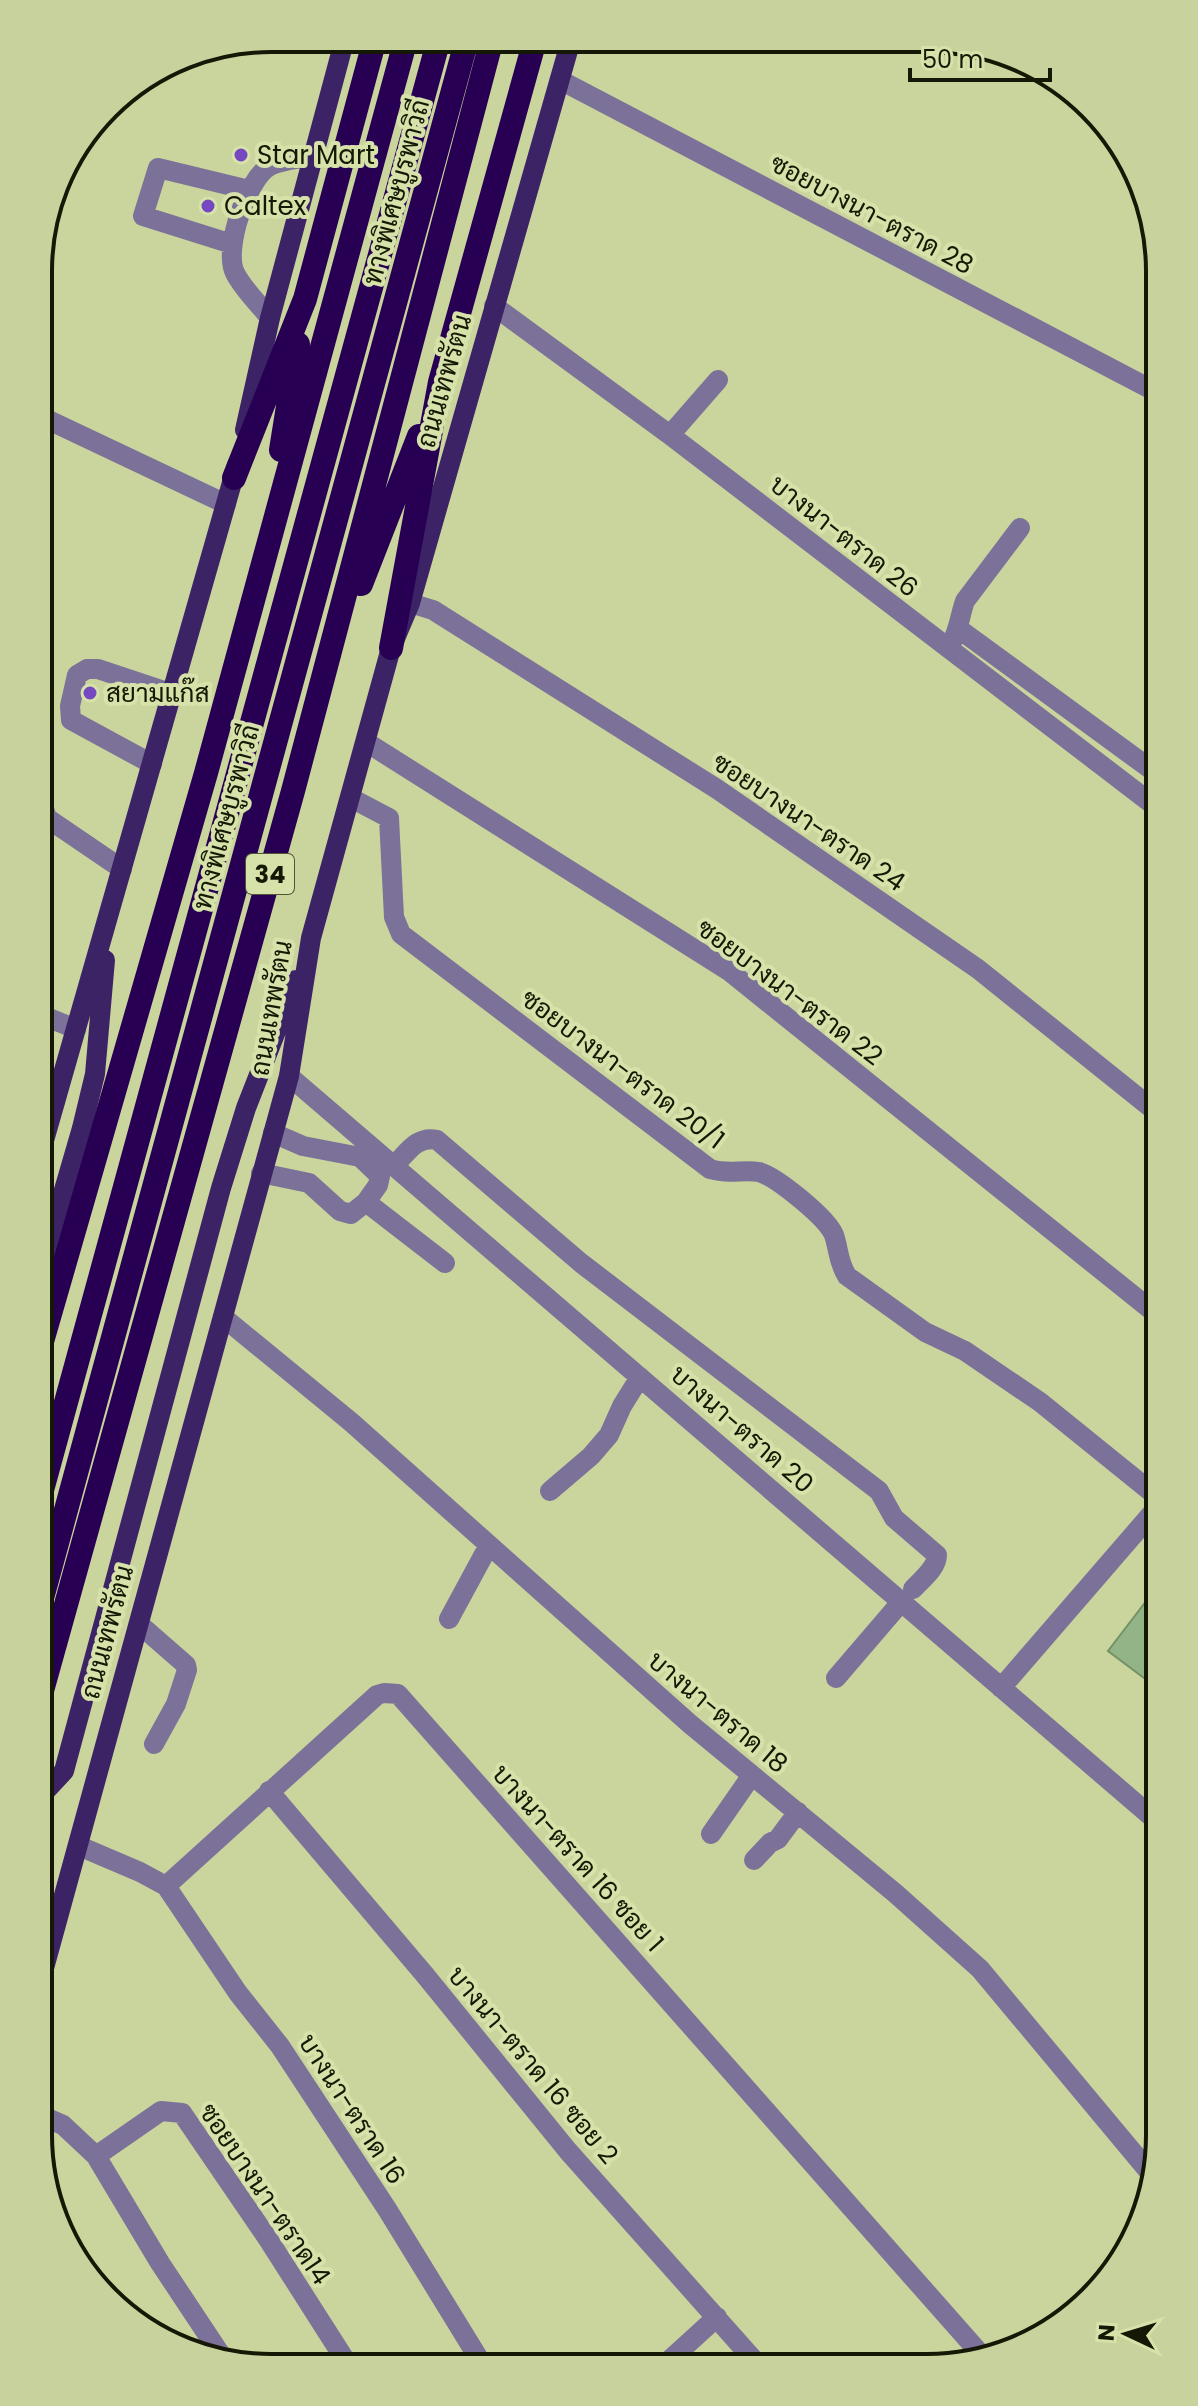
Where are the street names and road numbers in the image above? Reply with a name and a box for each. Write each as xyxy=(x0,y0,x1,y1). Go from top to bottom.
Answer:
street label: ทางพิเศษบูรพาวิถี xyxy=(354,95,438,289)
street label: ซอยบางนา-ตราด 28 xyxy=(764,145,980,283)
street label: ถนนเทพรัตน xyxy=(408,310,480,452)
street label: บางนา-ตราด 26 xyxy=(762,467,926,605)
street label: ทางพิเศษบูรพาวิถี xyxy=(184,720,268,914)
street label: ซอยบางนา-ตราด 24 xyxy=(705,744,913,900)
road number: 34 xyxy=(246,854,294,894)
street label: ซอยบางนา-ตราด 22 xyxy=(690,910,890,1074)
street label: ถนนเทพรัตน xyxy=(241,937,301,1079)
street label: ซอยบางนา-ตราด 20/1 xyxy=(514,981,732,1157)
street label: บางนา-ตราด 20 xyxy=(663,1357,821,1501)
street label: ถนนเทพรัตน xyxy=(72,1561,142,1703)
street label: บางนา-ตราด 18 xyxy=(640,1643,796,1781)
street label: บางนา-ตราด 16 ซอย 1 xyxy=(484,1756,672,1960)
street label: บางนา-ตราด 16 ซอย 2 xyxy=(440,1959,626,2171)
street label: บางนา-ตราด 16 xyxy=(290,2027,414,2191)
street label: ซอยบางนา-ตราด14 xyxy=(191,2096,339,2292)

